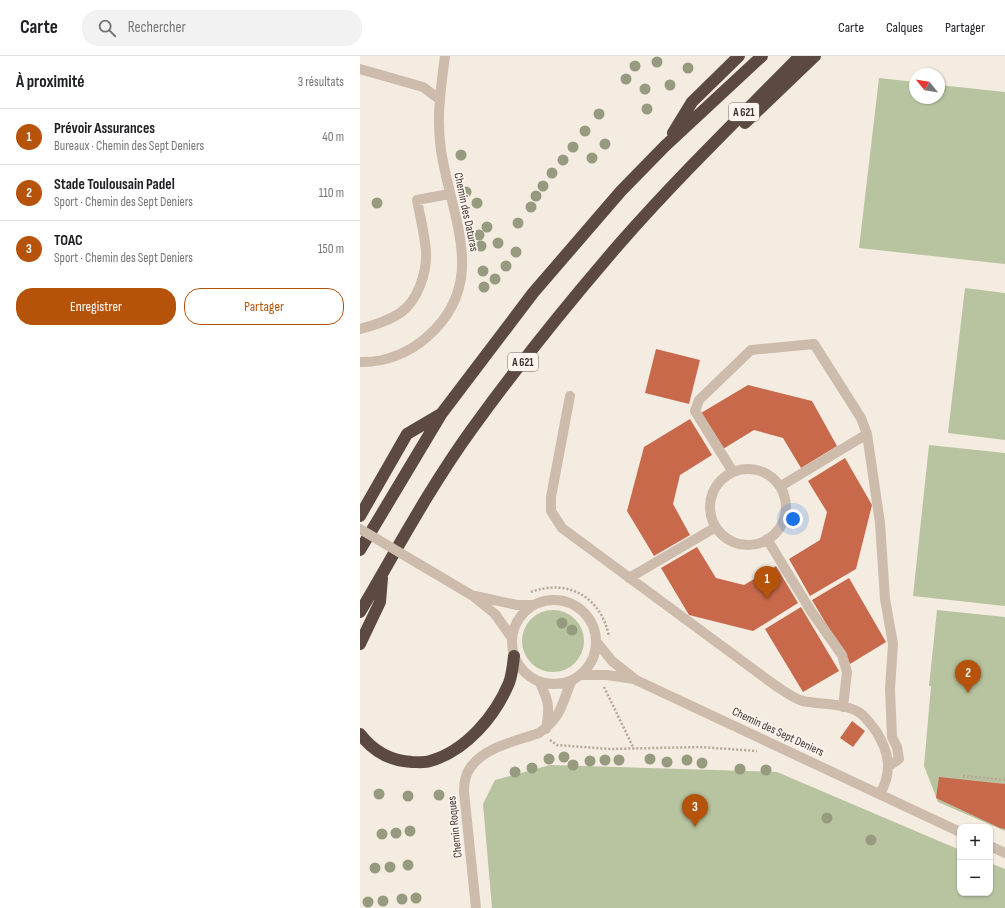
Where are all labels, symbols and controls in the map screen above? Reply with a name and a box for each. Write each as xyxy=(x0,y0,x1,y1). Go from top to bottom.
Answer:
search box xyxy=(82,10,362,46)
text: Carte xyxy=(20,16,58,39)
icon: search xyxy=(96,17,118,39)
text: Rechercher xyxy=(128,18,186,37)
text: Carte xyxy=(838,19,864,36)
text: Calques xyxy=(886,19,923,36)
text: Partager xyxy=(945,19,985,36)
north arrow xyxy=(909,68,945,104)
text: À proximité xyxy=(16,72,84,92)
text: 3 résultats xyxy=(298,74,344,90)
road number: A 621 xyxy=(729,103,759,121)
text: Prévoir Assurances xyxy=(54,119,155,138)
text: 1 xyxy=(26,129,32,145)
text: 40 m xyxy=(322,129,344,145)
text: Bureaux · Chemin des Sept Deniers xyxy=(54,138,204,154)
street label: Chemin des Daturas xyxy=(450,171,482,253)
text: Stade Toulousain Padel xyxy=(54,175,175,194)
text: 2 xyxy=(26,185,32,201)
text: 110 m xyxy=(319,185,344,201)
text: Sport · Chemin des Sept Deniers xyxy=(54,194,193,210)
text: TOAC xyxy=(54,231,83,250)
text: 3 xyxy=(26,241,32,257)
text: 150 m xyxy=(318,241,344,257)
text: Sport · Chemin des Sept Deniers xyxy=(54,250,193,266)
button: Enregistrer xyxy=(16,288,176,325)
button: Partager xyxy=(184,288,344,325)
road number: A 621 xyxy=(508,353,538,371)
your location xyxy=(783,509,803,529)
pin: 1 xyxy=(754,566,780,599)
pin: 2 xyxy=(955,660,981,693)
street label: Chemin des Sept Deniers xyxy=(730,704,826,760)
pin: 3 xyxy=(682,794,708,827)
street label: Chemin Roques xyxy=(444,795,466,859)
map controls xyxy=(957,824,993,896)
button: + xyxy=(957,824,993,860)
button: − xyxy=(957,860,993,896)

